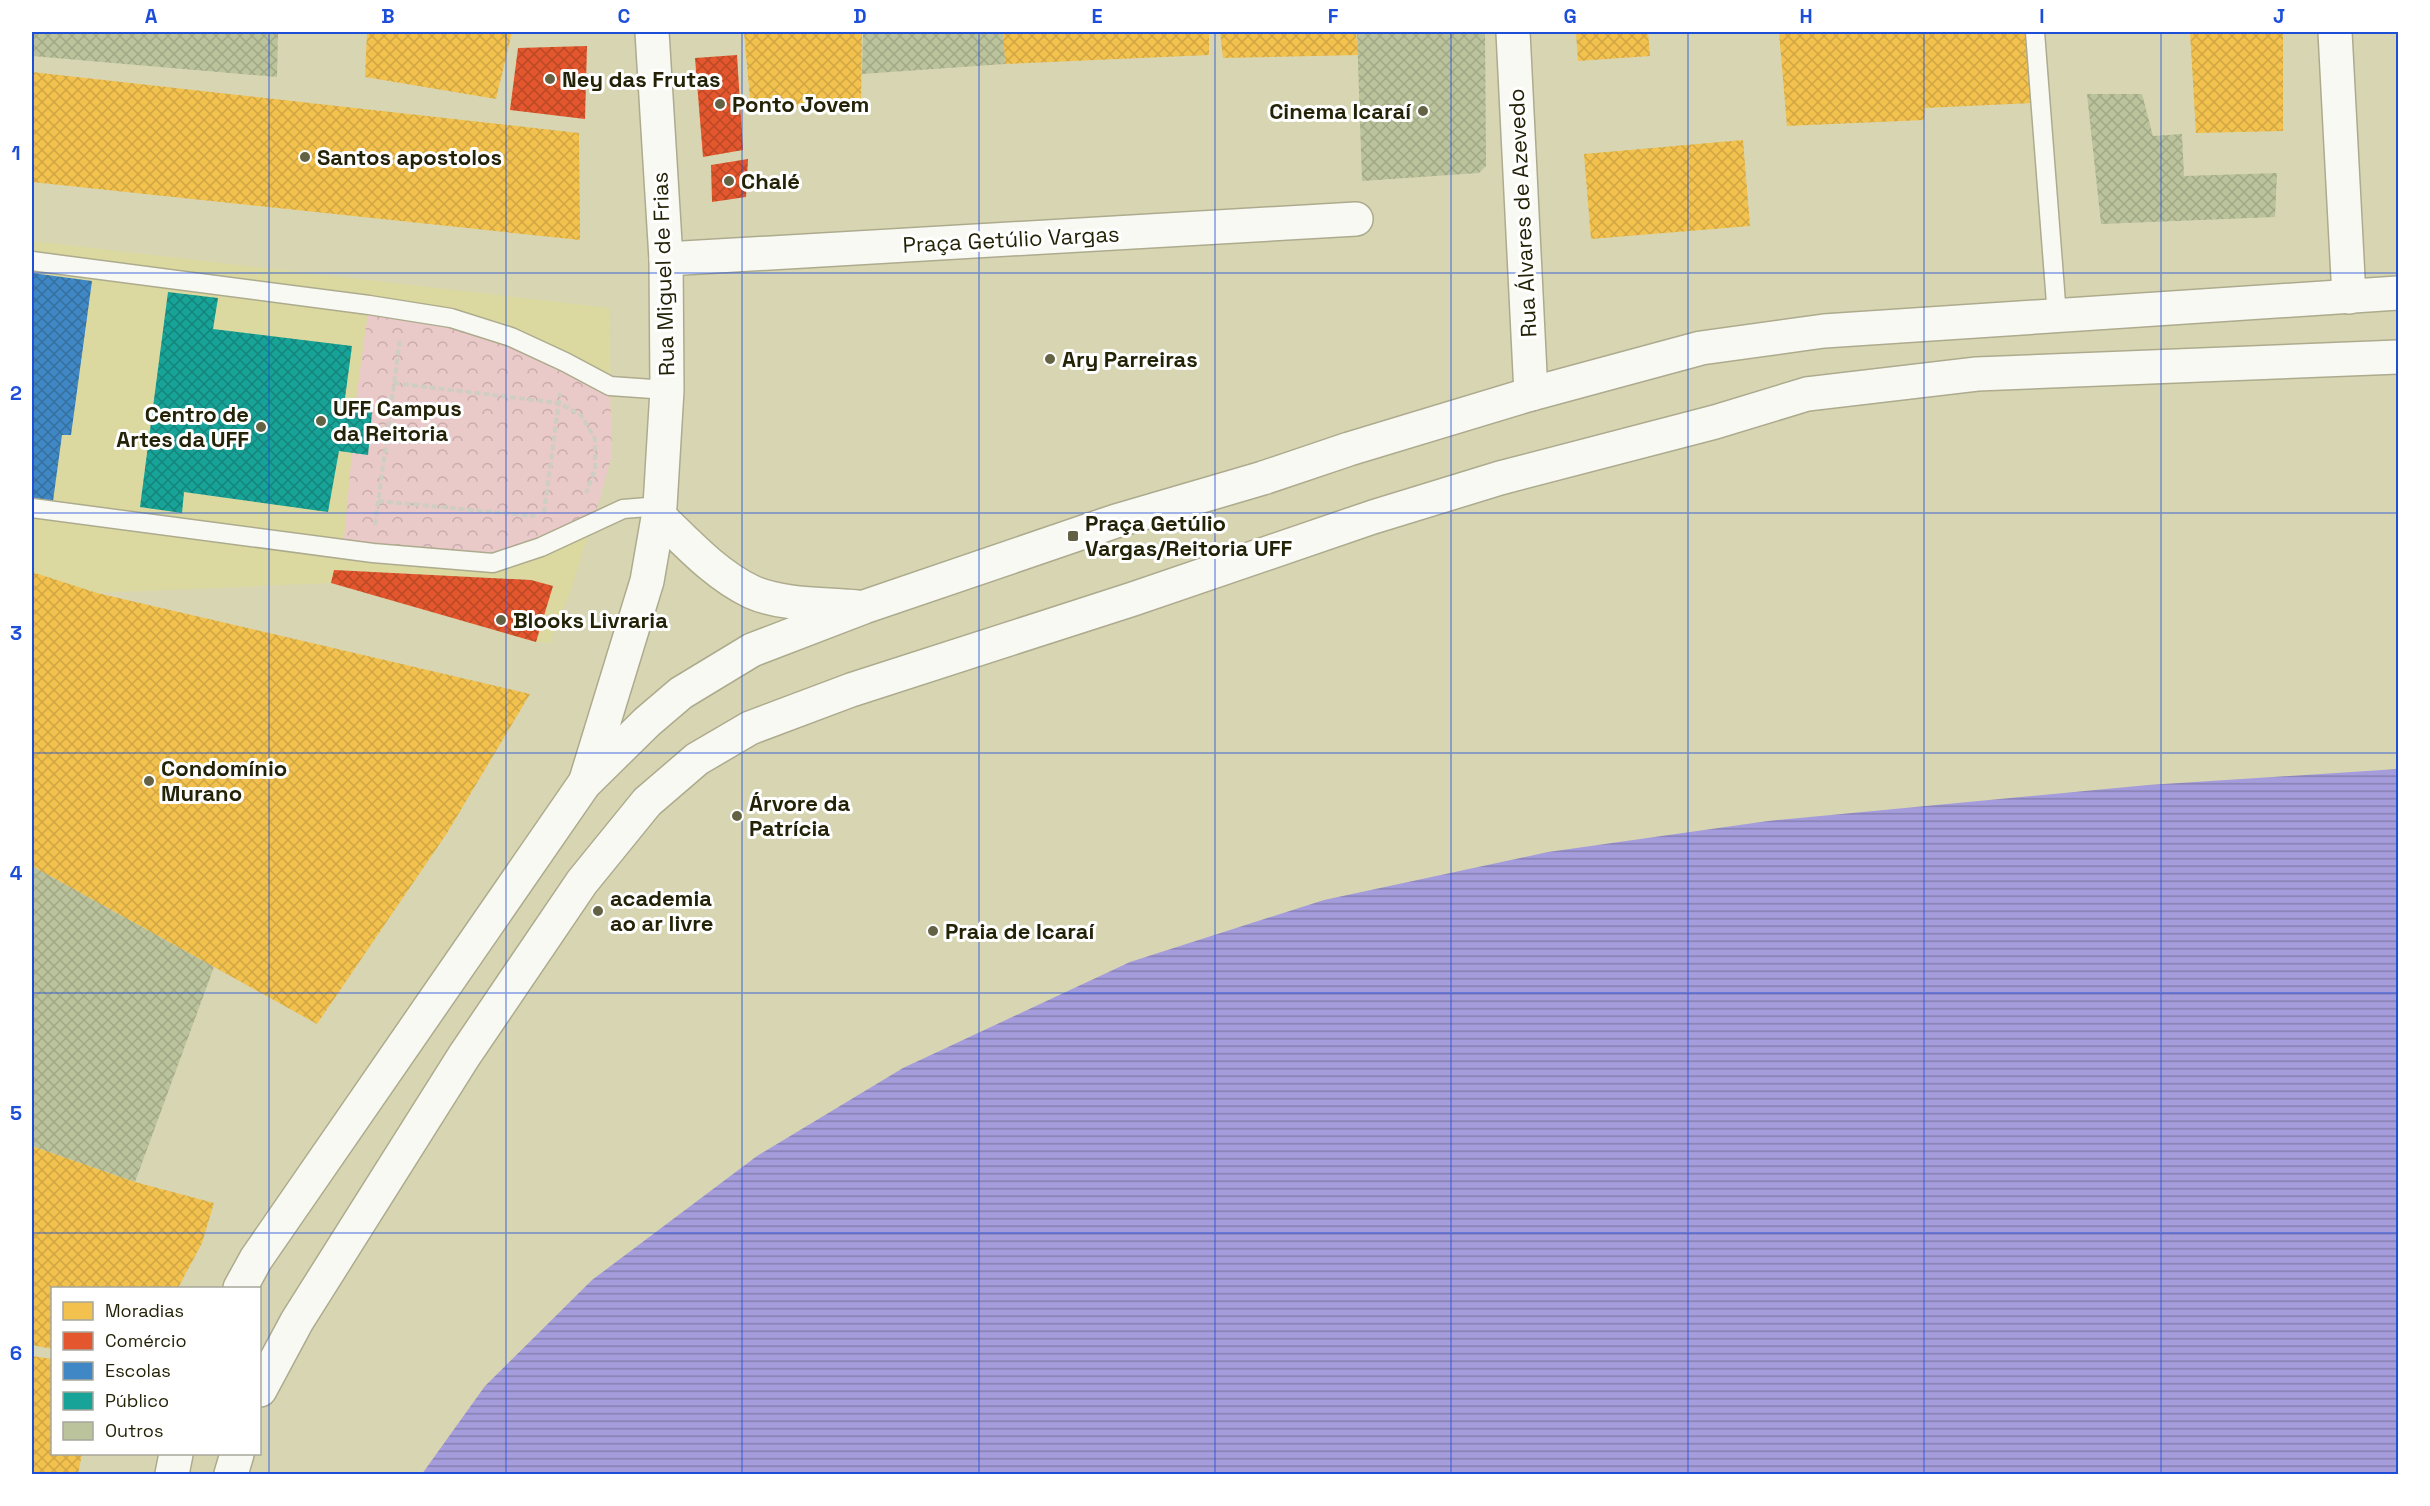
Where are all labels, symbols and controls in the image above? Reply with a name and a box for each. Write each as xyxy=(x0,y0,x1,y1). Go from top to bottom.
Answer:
text: A xyxy=(145,3,158,29)
text: B xyxy=(381,3,395,29)
text: C xyxy=(618,3,631,29)
text: D xyxy=(853,3,867,29)
text: E xyxy=(1091,3,1103,29)
text: F xyxy=(1328,3,1339,29)
text: G xyxy=(1563,3,1577,29)
text: H xyxy=(1799,3,1813,29)
text: I xyxy=(2039,3,2045,29)
text: J xyxy=(2273,3,2285,29)
place label: Ney das Frutas xyxy=(562,65,721,93)
marker: Ney das Frutas xyxy=(543,72,557,86)
street label: Rua Álvares de Azevedo xyxy=(1501,88,1543,338)
place label: Ponto Jovem xyxy=(732,90,869,118)
marker: Ponto Jovem xyxy=(713,97,727,111)
place label: Cinema Icaraí xyxy=(1269,97,1411,125)
marker: Cinema Icaraí xyxy=(1416,104,1430,118)
text: 1 xyxy=(11,140,21,166)
place label: Santos apostolos xyxy=(317,143,502,171)
marker: Santos apostolos xyxy=(298,150,312,164)
place label: Chalé xyxy=(741,167,800,195)
street label: Rua Miguel de Frias xyxy=(645,171,681,377)
marker: Chalé xyxy=(722,174,736,188)
street label: Praça Getúlio Vargas xyxy=(902,219,1120,259)
place label: Ary Parreiras xyxy=(1062,345,1198,373)
marker: Ary Parreiras xyxy=(1043,352,1057,366)
text: 2 xyxy=(10,380,22,406)
place label: UFF Campus da Reitoria xyxy=(333,394,462,447)
place label: Centro de Artes da UFF xyxy=(116,400,249,453)
marker: UFF Campus da Reitoria xyxy=(314,414,328,428)
marker: Centro de Artes da UFF xyxy=(254,420,268,434)
place label: Praça Getúlio Vargas/Reitoria UFF xyxy=(1085,509,1292,562)
marker: Praça Getúlio Vargas/Reitoria UFF xyxy=(1066,529,1080,543)
place label: Blooks Livraria xyxy=(513,606,668,634)
marker: Blooks Livraria xyxy=(494,613,508,627)
text: 3 xyxy=(10,620,22,646)
place label: Condomínio Murano xyxy=(161,754,287,807)
marker: Condomínio Murano xyxy=(142,774,156,788)
place label: Árvore da Patrícia xyxy=(749,789,851,842)
marker: Árvore da Patrícia xyxy=(730,809,744,823)
text: 4 xyxy=(10,860,23,886)
place label: academia ao ar livre xyxy=(610,884,713,937)
marker: academia ao ar livre xyxy=(591,904,605,918)
place label: Praia de Icaraí xyxy=(945,917,1095,945)
marker: Praia de Icaraí xyxy=(926,924,940,938)
text: 5 xyxy=(10,1100,22,1126)
legend xyxy=(51,1287,261,1455)
text: Moradias xyxy=(105,1299,184,1322)
text: Comércio xyxy=(105,1329,187,1352)
text: 6 xyxy=(10,1340,22,1366)
text: Escolas xyxy=(105,1359,171,1382)
text: Público xyxy=(105,1389,169,1412)
text: Outros xyxy=(105,1419,163,1442)

